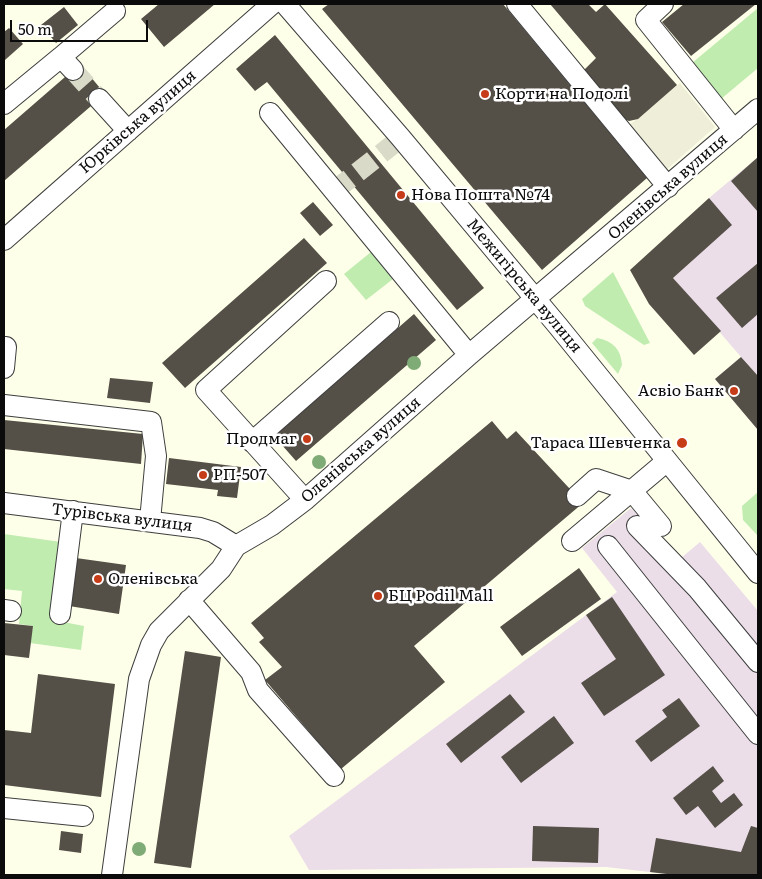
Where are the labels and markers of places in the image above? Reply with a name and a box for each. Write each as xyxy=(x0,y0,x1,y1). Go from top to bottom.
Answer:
place label: Корти на Подолі xyxy=(495,84,629,104)
marker: Корти на Подолі xyxy=(479,88,491,100)
place label: Нова Пошта №74 xyxy=(411,185,550,205)
marker: Нова Пошта №74 xyxy=(395,189,407,201)
place label: Асвіо Банк xyxy=(638,381,724,401)
marker: Асвіо Банк xyxy=(728,385,740,397)
place label: Продмаг xyxy=(226,429,297,449)
marker: Продмаг xyxy=(301,433,313,445)
place label: Тараса Шевченка xyxy=(530,433,671,453)
marker: Тараса Шевченка xyxy=(675,436,689,450)
place label: РП-507 xyxy=(213,465,267,485)
marker: РП-507 xyxy=(197,469,209,481)
place label: Оленівська xyxy=(108,569,198,589)
marker: Оленівська xyxy=(92,573,104,585)
place label: БЦ Podil Mall xyxy=(388,586,493,606)
marker: БЦ Podil Mall xyxy=(372,590,384,602)

